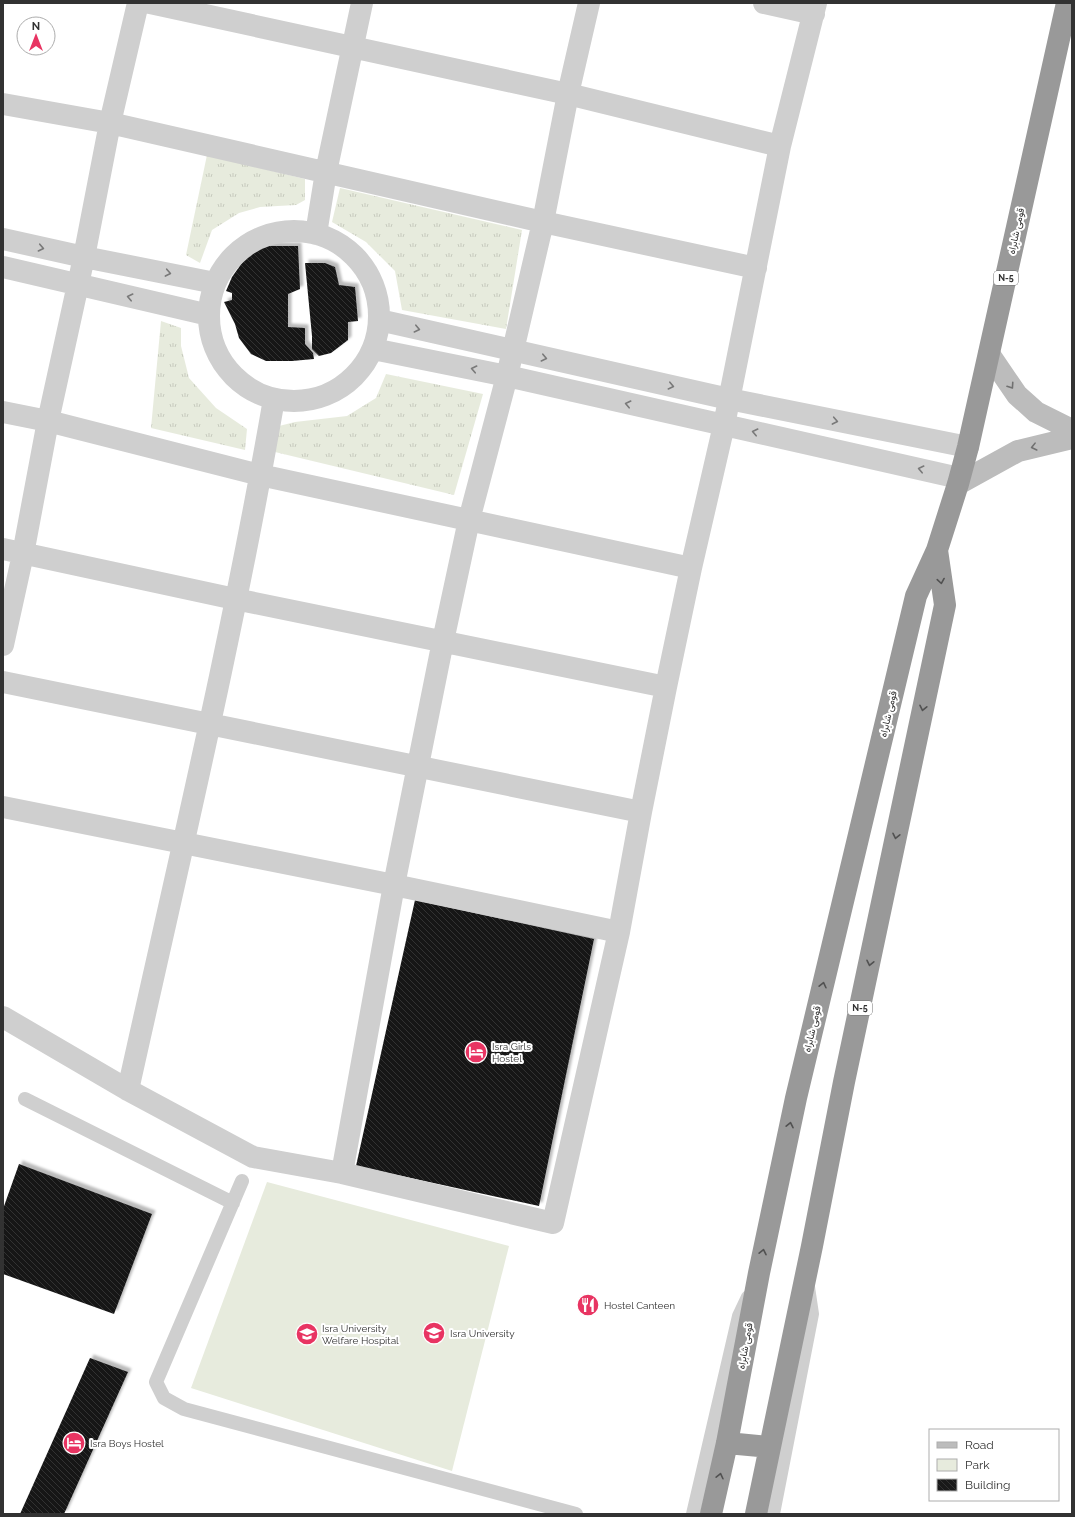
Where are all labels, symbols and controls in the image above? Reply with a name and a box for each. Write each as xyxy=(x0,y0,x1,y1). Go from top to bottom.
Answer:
north arrow xyxy=(16,16,56,56)
text: N xyxy=(32,20,40,33)
street label: قومی شاہراہ xyxy=(1006,206,1027,255)
one-way arrow xyxy=(38,243,44,251)
one-way arrow xyxy=(165,269,172,277)
road number: N-5 xyxy=(994,271,1018,285)
one-way arrow xyxy=(127,293,133,301)
one-way arrow xyxy=(414,324,420,332)
one-way arrow xyxy=(541,354,547,362)
one-way arrow xyxy=(471,366,477,374)
one-way arrow xyxy=(668,382,674,390)
one-way arrow xyxy=(1006,382,1014,389)
one-way arrow xyxy=(625,400,632,408)
one-way arrow xyxy=(832,417,838,425)
one-way arrow xyxy=(752,429,758,437)
one-way arrow xyxy=(1031,442,1038,451)
one-way arrow xyxy=(918,465,924,473)
one-way arrow xyxy=(936,578,945,584)
street label: قومی شاہراہ xyxy=(877,689,900,738)
one-way arrow xyxy=(920,705,928,711)
one-way arrow xyxy=(893,832,901,839)
one-way arrow xyxy=(866,960,874,966)
one-way arrow xyxy=(818,982,827,989)
road number: N-5 xyxy=(848,1001,872,1015)
street label: قومی شاہراہ xyxy=(801,1004,824,1053)
hotel icon: Isra Girls Hostel xyxy=(463,1039,489,1065)
place label: Isra Girls Hostel xyxy=(492,1041,531,1064)
one-way arrow xyxy=(786,1122,794,1128)
one-way arrow xyxy=(759,1249,767,1255)
restaurant icon: Hostel Canteen xyxy=(575,1292,601,1318)
place label: Hostel Canteen xyxy=(604,1300,675,1311)
school or university icon: Isra University xyxy=(421,1320,447,1346)
school or university icon: Isra University Welfare Hospital xyxy=(294,1321,320,1347)
street label: قومی شاہراہ xyxy=(735,1321,756,1370)
place label: Isra University Welfare Hospital xyxy=(322,1323,399,1346)
place label: Isra University xyxy=(450,1328,515,1339)
legend xyxy=(929,1429,1059,1501)
hotel icon: Isra Boys Hostel xyxy=(61,1430,87,1456)
place label: Isra Boys Hostel xyxy=(90,1438,164,1449)
text: Road xyxy=(965,1438,994,1452)
text: Park xyxy=(965,1458,990,1472)
one-way arrow xyxy=(715,1473,724,1480)
text: Building xyxy=(965,1478,1011,1492)

